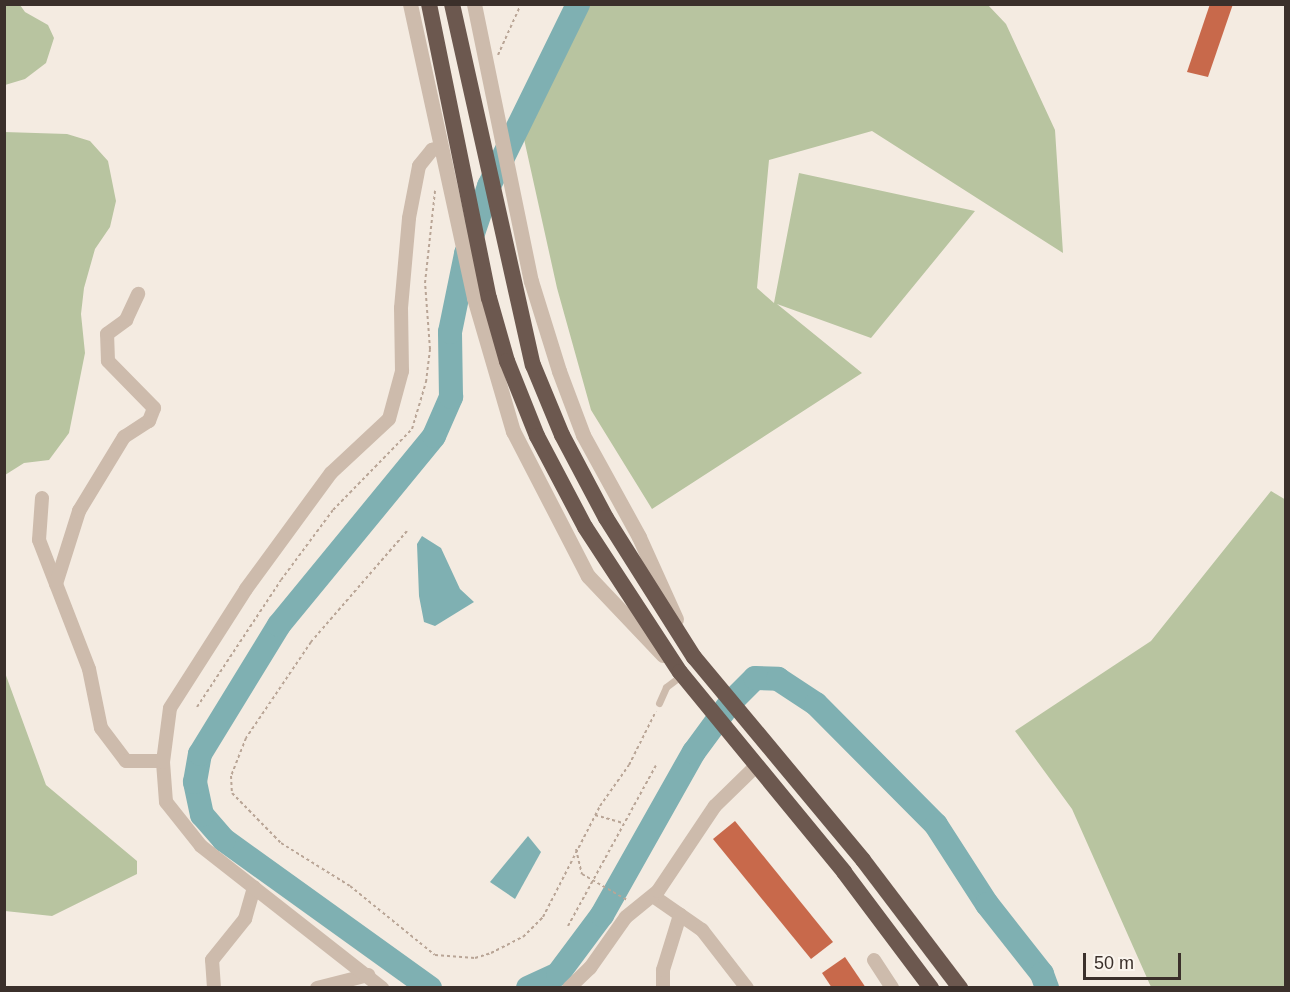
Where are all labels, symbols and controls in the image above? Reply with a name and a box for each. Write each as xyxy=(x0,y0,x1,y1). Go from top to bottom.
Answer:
scale bar xyxy=(1086,941,1184,979)
text: 50 m xyxy=(1094,953,1134,973)

